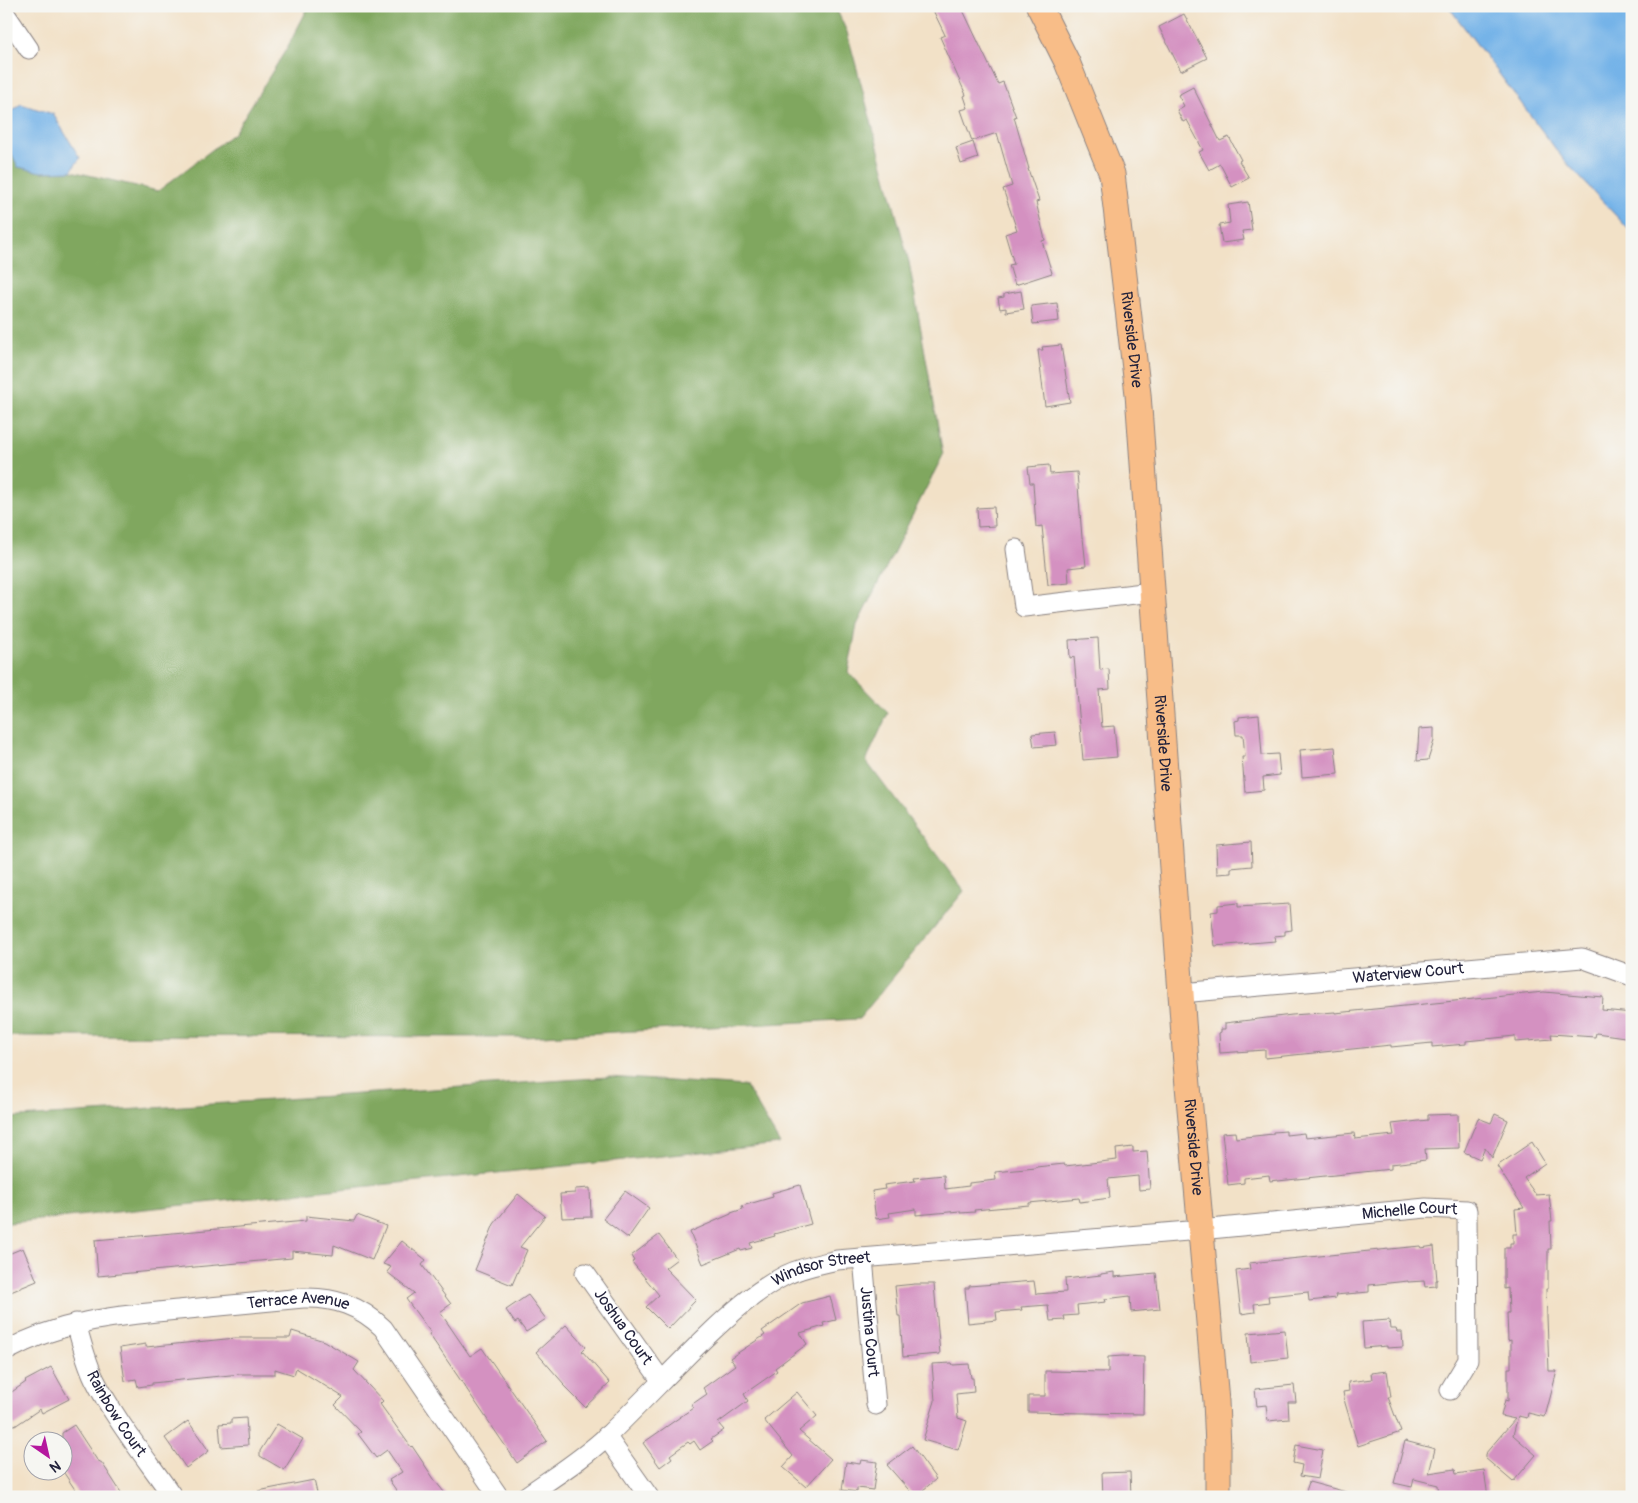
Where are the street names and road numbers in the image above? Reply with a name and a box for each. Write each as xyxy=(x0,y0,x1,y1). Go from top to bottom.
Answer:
street label: Riverside Drive xyxy=(1116,290,1147,389)
street label: Riverside Drive xyxy=(1150,694,1177,792)
street label: Waterview Court xyxy=(1352,958,1465,988)
street label: Riverside Drive xyxy=(1179,1098,1208,1196)
street label: Michelle Court xyxy=(1361,1198,1458,1224)
street label: Windsor Street xyxy=(768,1247,872,1291)
street label: Joshua Court xyxy=(589,1285,657,1369)
street label: Justina Court xyxy=(856,1286,884,1378)
street label: Terrace Avenue xyxy=(246,1288,352,1315)
street label: Rainbow Court xyxy=(82,1368,151,1461)

